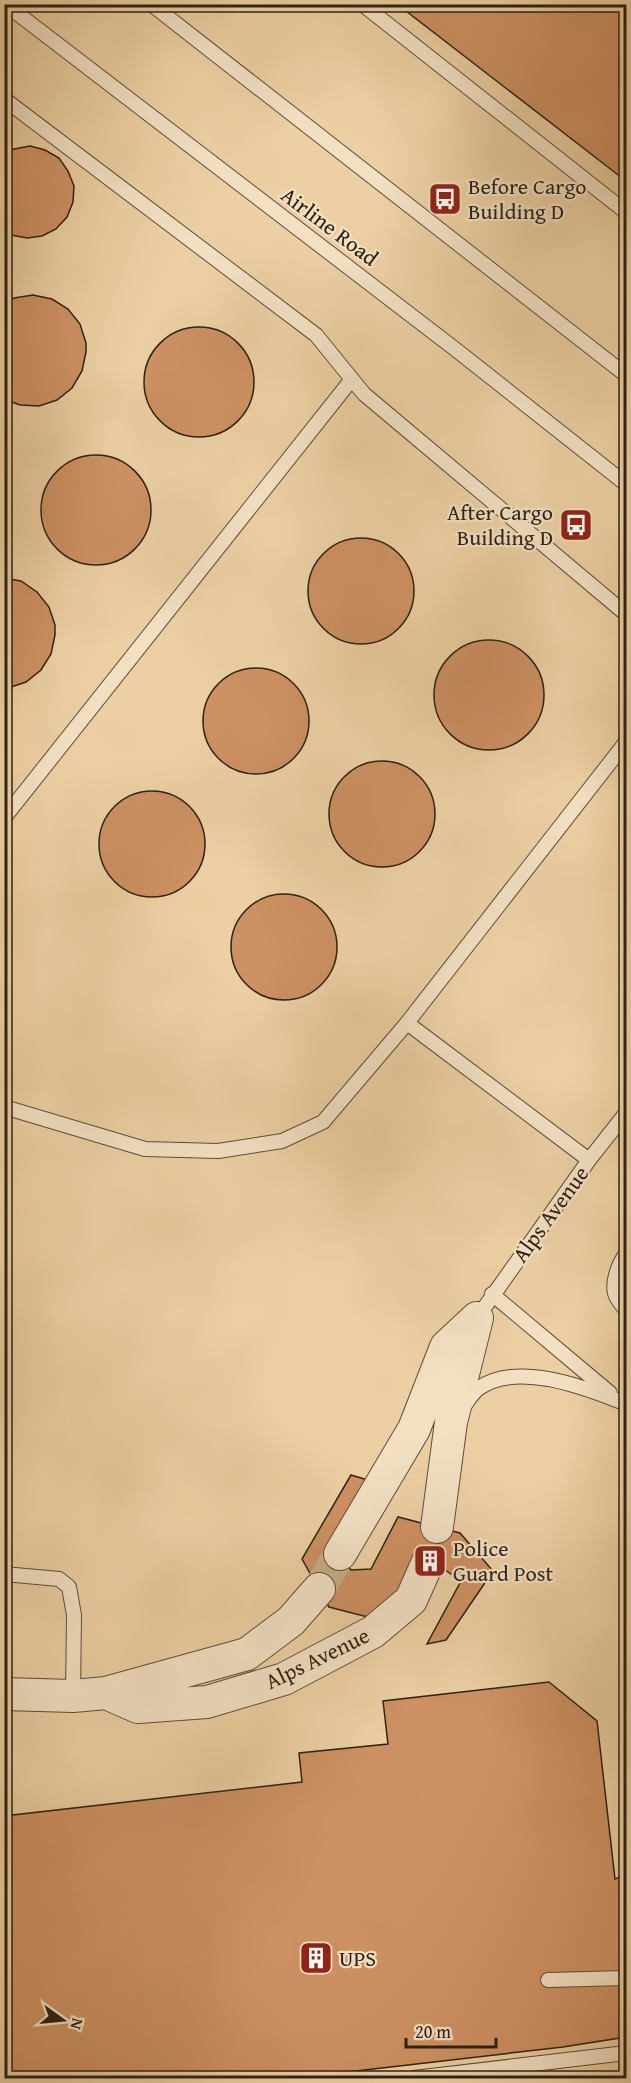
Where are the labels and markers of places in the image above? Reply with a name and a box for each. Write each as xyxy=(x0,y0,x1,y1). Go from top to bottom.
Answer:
place label: Before Cargo Building D xyxy=(468,170,587,227)
bus stop icon: Before Cargo Building D xyxy=(427,181,463,217)
place label: After Cargo Building D xyxy=(447,496,553,553)
bus stop icon: After Cargo Building D xyxy=(558,507,594,543)
place label: Police Guard Post xyxy=(453,1532,553,1589)
building icon: Police Guard Post xyxy=(412,1543,448,1579)
building icon: UPS xyxy=(298,1940,334,1976)
place label: UPS xyxy=(339,1942,376,1974)

